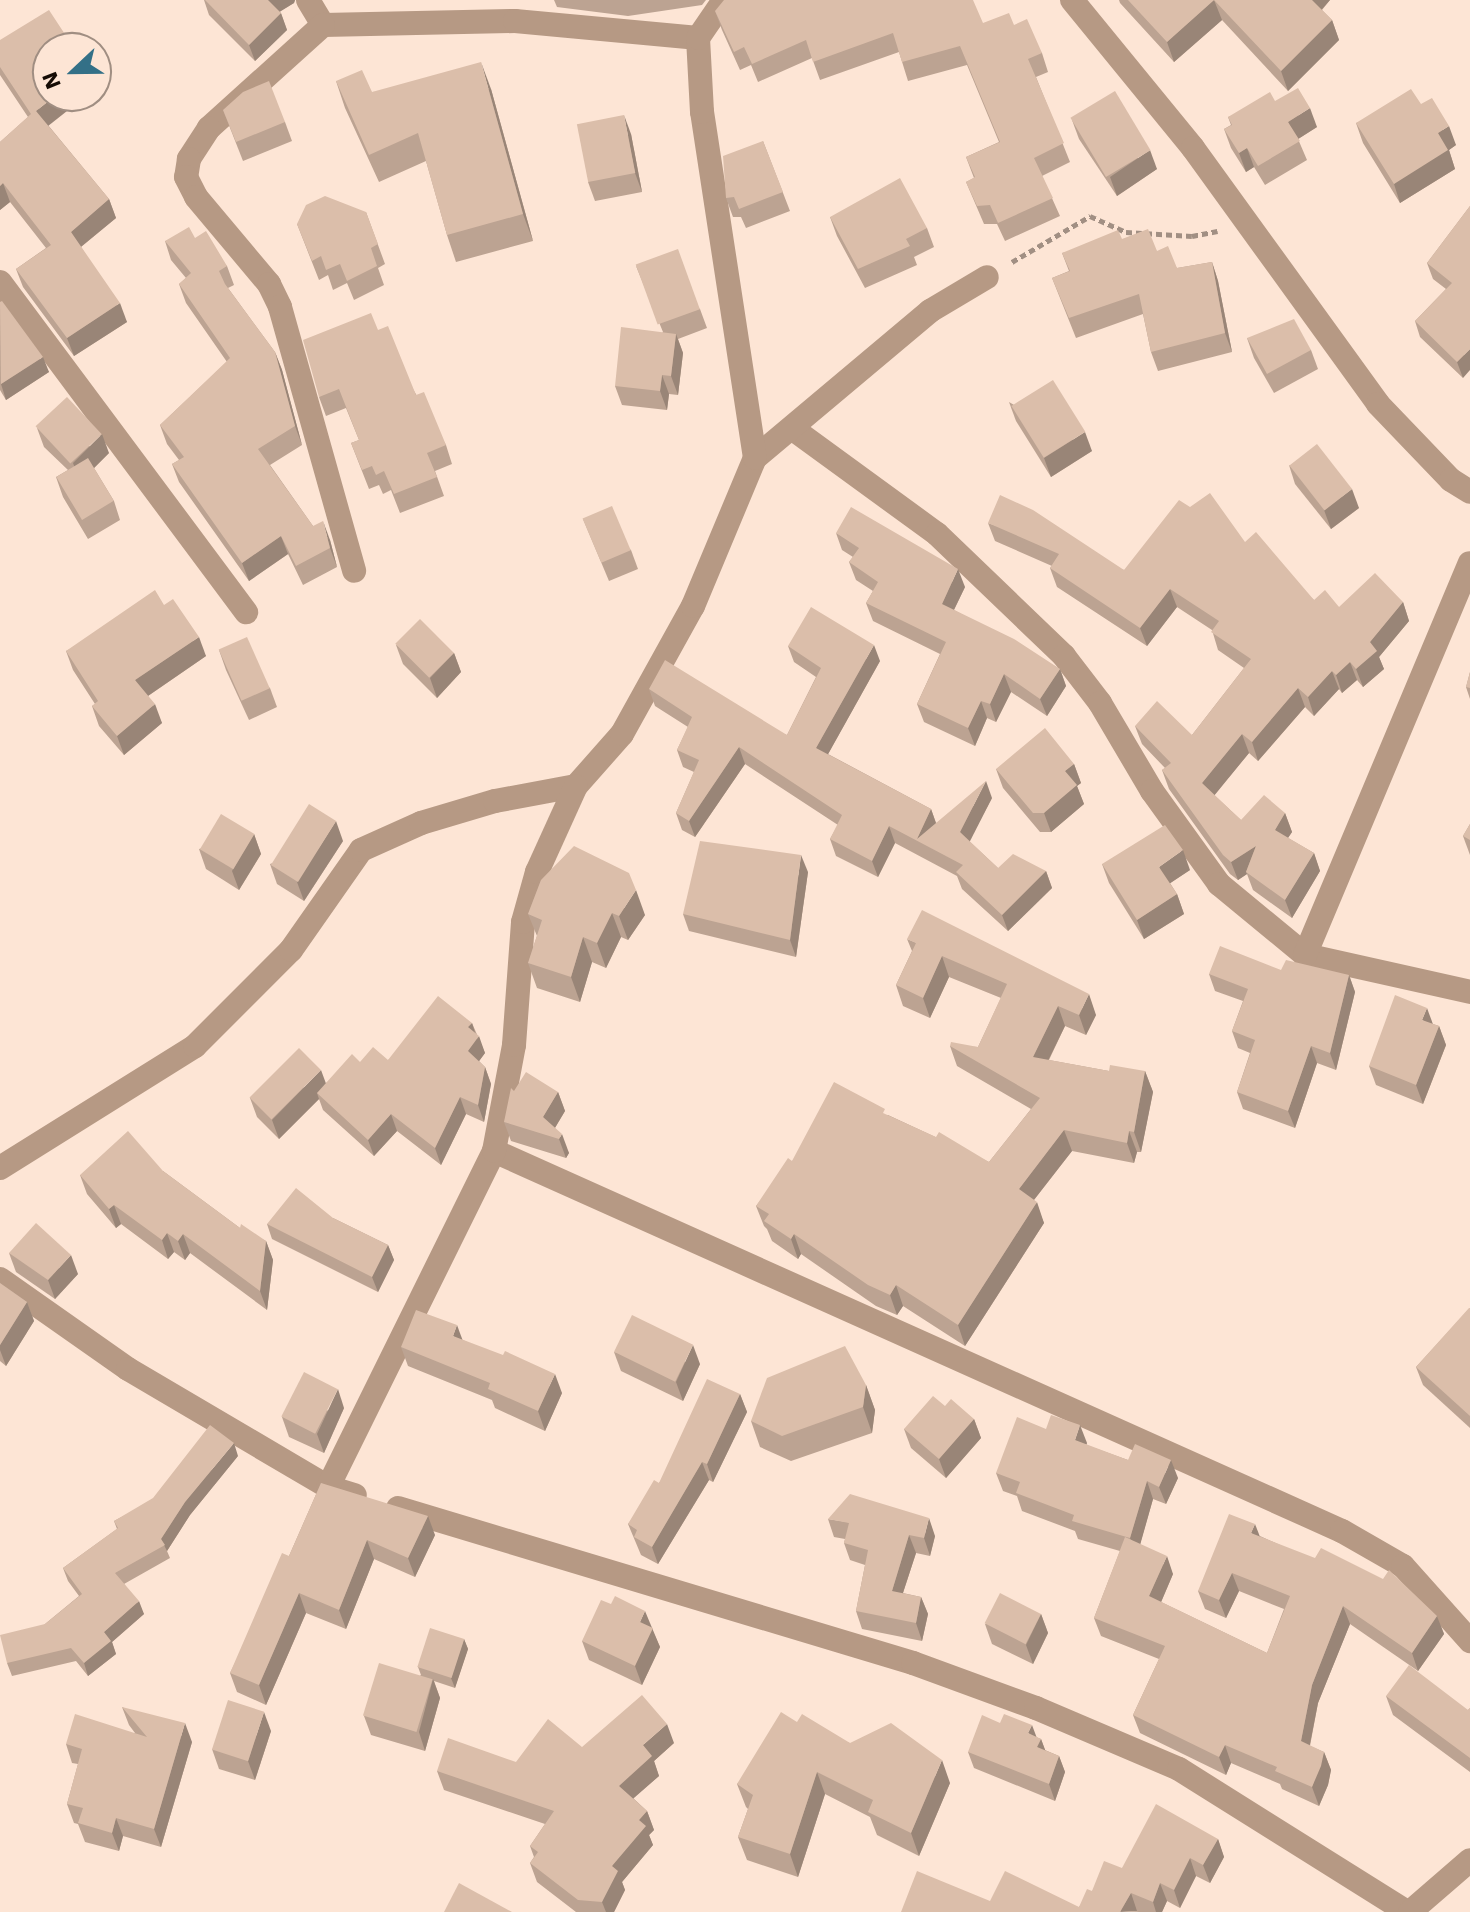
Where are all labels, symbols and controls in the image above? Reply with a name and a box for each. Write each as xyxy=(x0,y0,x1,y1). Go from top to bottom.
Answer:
north arrow xyxy=(32,32,112,112)
text: N xyxy=(36,68,66,93)

